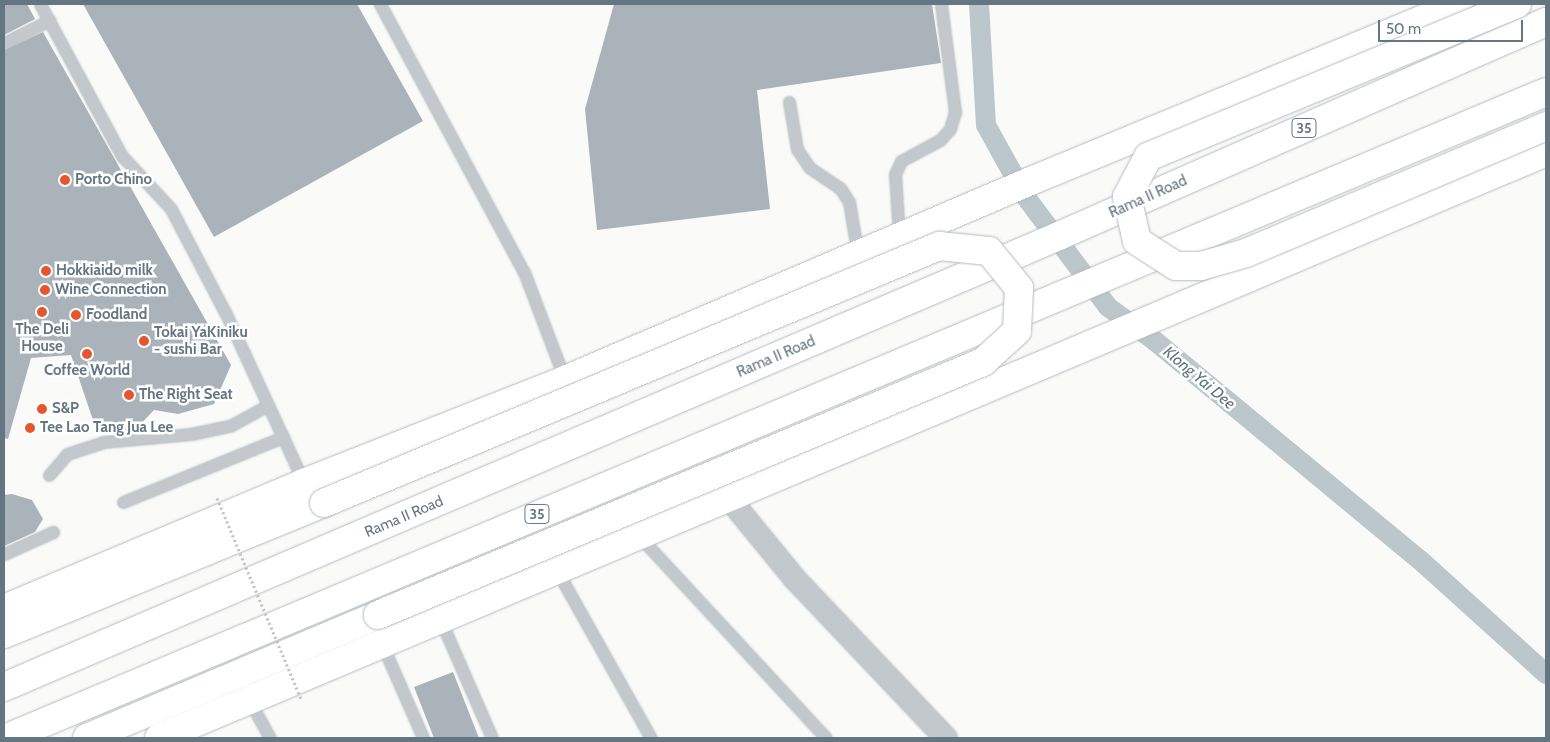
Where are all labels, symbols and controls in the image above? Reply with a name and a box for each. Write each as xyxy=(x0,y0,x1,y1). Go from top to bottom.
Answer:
scale bar xyxy=(1380,10,1525,42)
text: 50 m xyxy=(1386,20,1421,38)
road number: 35 xyxy=(1290,116,1318,140)
place label: Porto Chino xyxy=(75,171,152,189)
street label: Rama II Road xyxy=(1106,172,1190,222)
marker: Porto Chino xyxy=(59,174,71,186)
place label: Hokkiaido milk xyxy=(56,262,153,280)
marker: Hokkiaido milk xyxy=(40,265,52,277)
place label: Wine Connection xyxy=(55,281,167,299)
marker: Wine Connection xyxy=(39,284,51,296)
marker: The Deli House xyxy=(36,306,48,318)
place label: Foodland xyxy=(86,306,147,324)
marker: Foodland xyxy=(70,309,82,321)
place label: The Deli House xyxy=(15,320,69,355)
place label: Tokai YaKiniku - sushi Bar xyxy=(154,323,248,358)
street label: Rama II Road xyxy=(734,332,818,382)
marker: Tokai YaKiniku - sushi Bar xyxy=(138,335,150,347)
water label: Klong Yai Dee xyxy=(1159,342,1239,414)
marker: Coffee World xyxy=(81,348,93,360)
place label: Coffee World xyxy=(44,362,130,380)
place label: The Right Seat xyxy=(139,386,233,404)
marker: The Right Seat xyxy=(123,389,135,401)
place label: S&P xyxy=(52,400,79,418)
marker: S&P xyxy=(36,403,48,415)
place label: Tee Lao Tang Jua Lee xyxy=(40,419,173,437)
marker: Tee Lao Tang Jua Lee xyxy=(24,422,36,434)
street label: Rama II Road xyxy=(362,492,446,542)
road number: 35 xyxy=(523,502,551,526)

